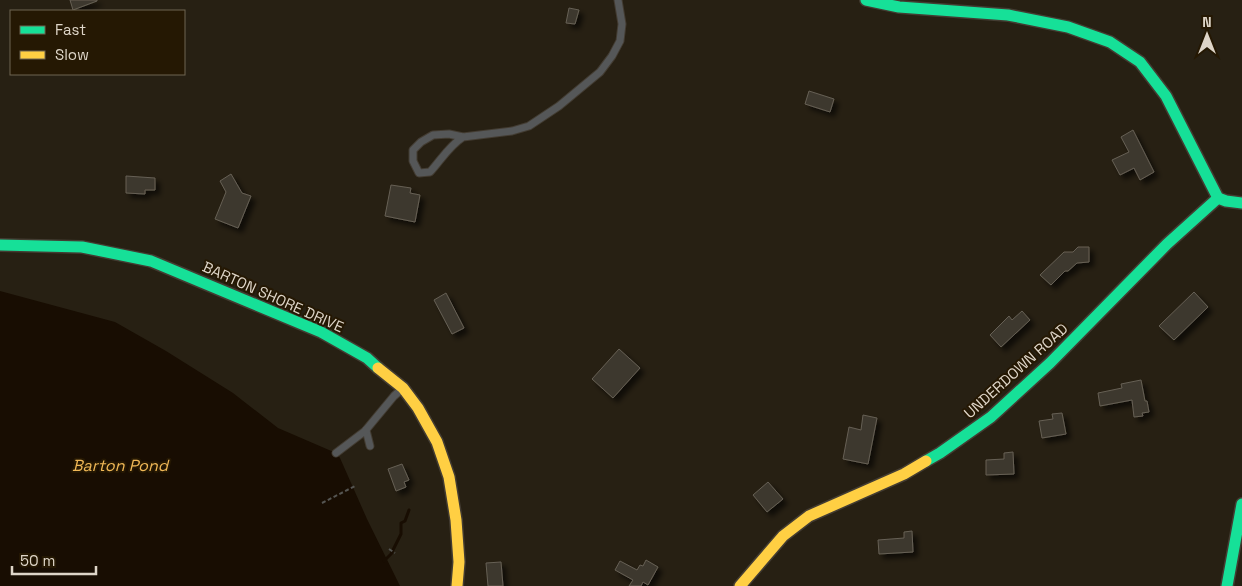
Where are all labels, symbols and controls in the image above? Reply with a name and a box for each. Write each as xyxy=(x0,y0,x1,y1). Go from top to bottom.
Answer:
legend xyxy=(10,10,185,75)
north arrow xyxy=(1182,10,1232,60)
text: N xyxy=(1202,13,1212,31)
text: Fast xyxy=(55,20,86,39)
text: Slow xyxy=(55,45,89,64)
street label: BARTON SHORE DRIVE xyxy=(200,257,347,336)
street label: UNDERDOWN ROAD xyxy=(960,319,1072,422)
water label: Barton Pond xyxy=(72,455,170,476)
scale bar xyxy=(12,544,96,576)
text: 50 m xyxy=(20,551,55,570)

